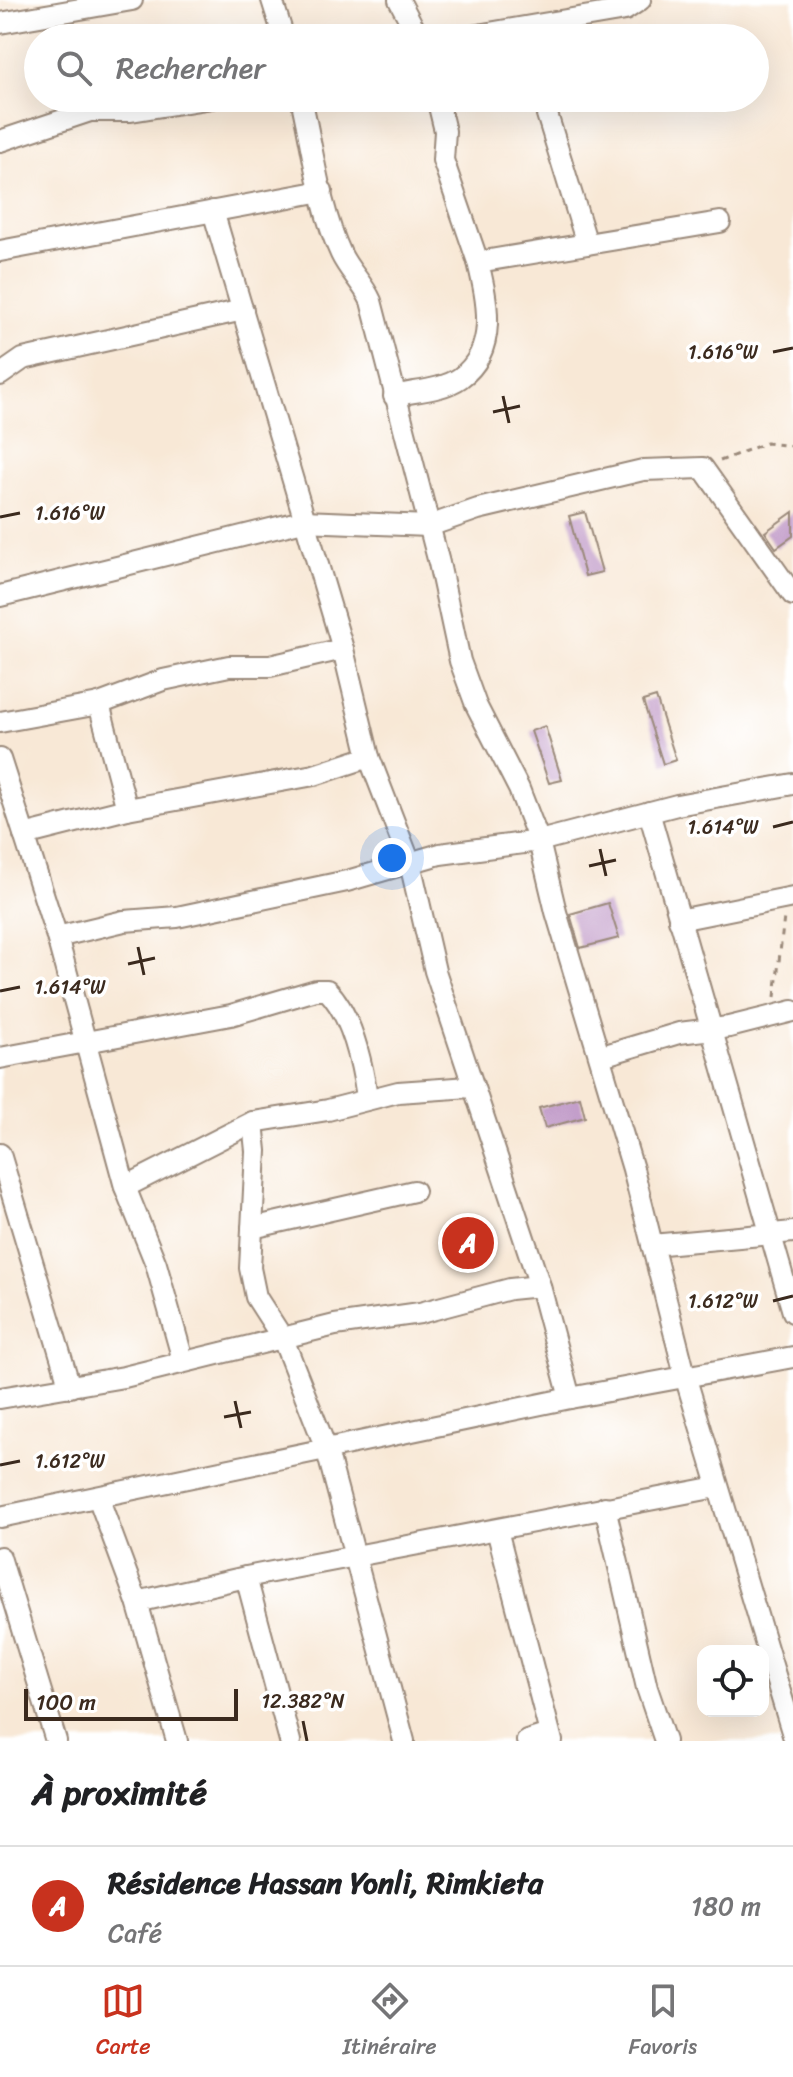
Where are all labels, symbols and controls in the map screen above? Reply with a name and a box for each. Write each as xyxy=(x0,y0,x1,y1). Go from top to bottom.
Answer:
search box xyxy=(24,24,769,112)
text: Rechercher xyxy=(116,41,266,95)
icon: search xyxy=(52,46,96,90)
text: 1.616°W xyxy=(688,335,759,370)
text: 1.616°W xyxy=(35,496,106,531)
text: 1.614°W xyxy=(687,810,759,845)
your location xyxy=(372,838,412,878)
text: 1.614°W xyxy=(34,970,106,1005)
pin: A xyxy=(442,1213,494,1273)
text: 1.612°W xyxy=(688,1284,759,1319)
text: 1.612°W xyxy=(35,1444,106,1479)
map controls xyxy=(697,1645,769,1717)
button: locate xyxy=(697,1645,769,1717)
text: 100 m xyxy=(36,1683,96,1722)
text: 12.382°N xyxy=(261,1684,345,1719)
scale bar xyxy=(24,1685,238,1721)
text: À proximité xyxy=(32,1763,207,1823)
text: Résidence Hassan Yonli, Rimkieta xyxy=(108,1856,543,1910)
text: A xyxy=(49,1883,67,1929)
text: 180 m xyxy=(691,1883,761,1929)
text: Café xyxy=(108,1910,162,1956)
tab: Carte xyxy=(96,1979,151,2066)
tab: Itinéraire xyxy=(343,1979,437,2066)
tab: Favoris xyxy=(628,1979,697,2066)

